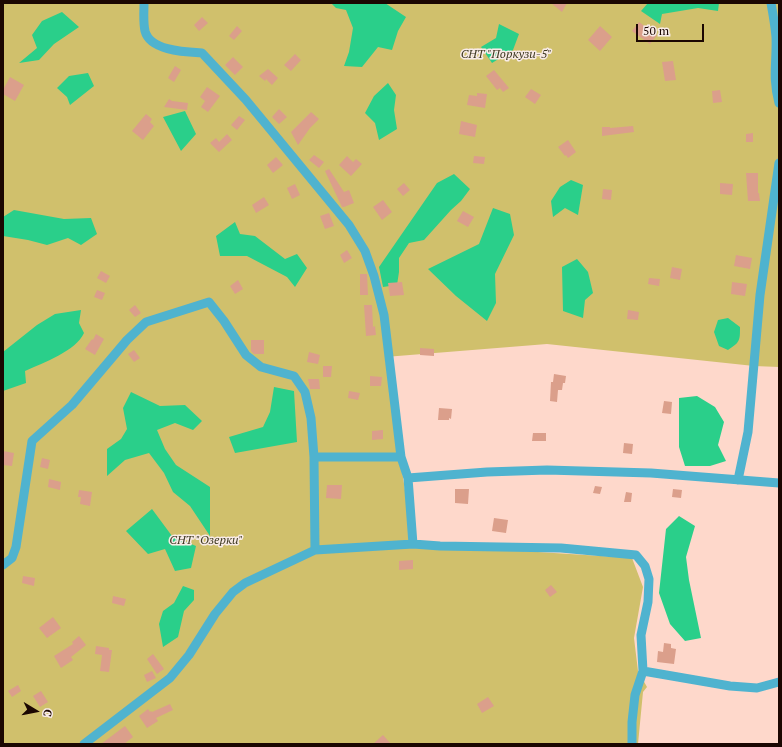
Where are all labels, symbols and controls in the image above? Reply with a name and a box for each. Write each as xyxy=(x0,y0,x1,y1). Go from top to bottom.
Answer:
scale bar xyxy=(638,16,706,42)
text: 50 m xyxy=(643,23,669,38)
park label: СНТ "Поркузи-5" xyxy=(461,48,551,62)
park label: СНТ "Озерки" xyxy=(169,534,243,548)
north arrow xyxy=(16,691,56,731)
text: С xyxy=(40,708,55,718)

